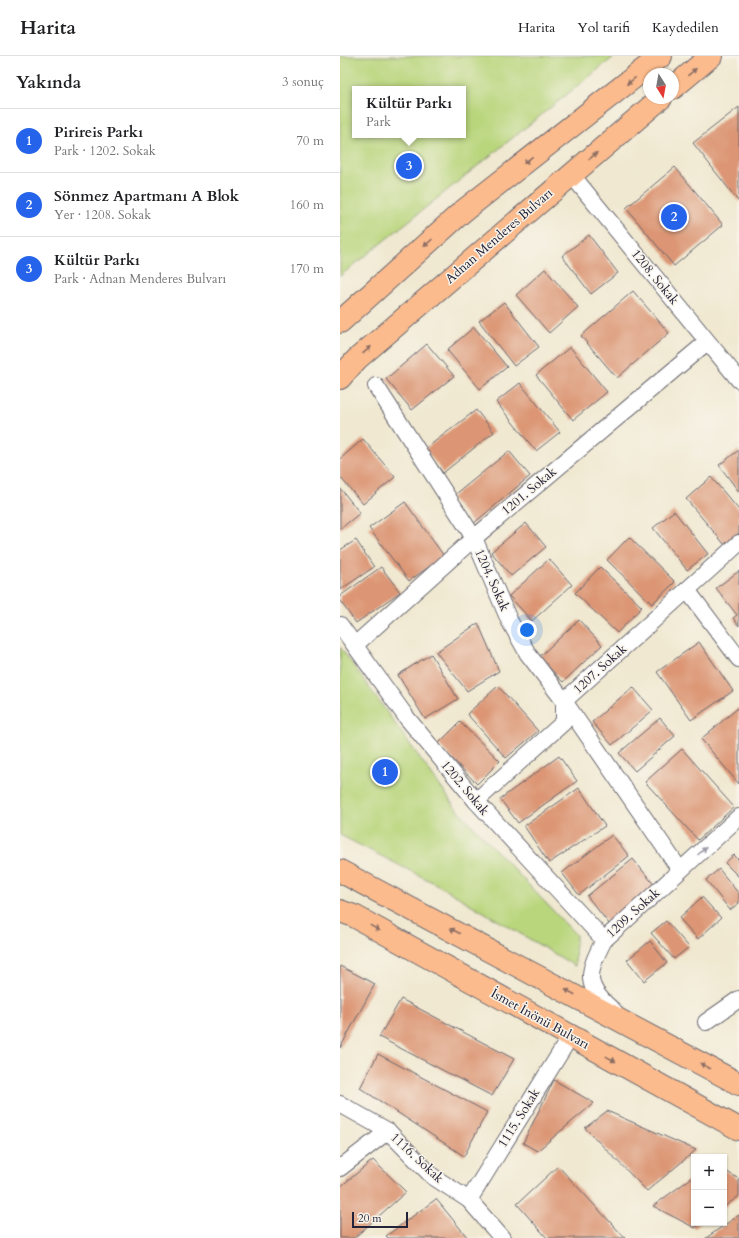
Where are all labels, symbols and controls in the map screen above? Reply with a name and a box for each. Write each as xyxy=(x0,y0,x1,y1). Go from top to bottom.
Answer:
text: Harita xyxy=(20,15,76,41)
text: Harita xyxy=(518,18,555,37)
text: Yol tarifi xyxy=(577,18,630,37)
text: Kaydedilen xyxy=(652,18,719,37)
one-way arrow xyxy=(687,67,697,77)
north arrow xyxy=(643,68,679,104)
text: Yakında xyxy=(16,71,81,94)
text: 3 sonuç xyxy=(282,73,324,91)
one-way arrow xyxy=(625,76,636,85)
popup xyxy=(352,86,466,138)
text: Kültür Parkı xyxy=(366,93,452,113)
text: Park xyxy=(366,113,391,131)
text: Pirireis Parkı xyxy=(54,122,143,142)
text: 1 xyxy=(26,132,32,150)
text: 70 m xyxy=(296,132,324,150)
text: Park · 1202. Sokak xyxy=(54,142,156,160)
pin: 3 xyxy=(396,151,422,181)
one-way arrow xyxy=(587,151,598,160)
one-way arrow xyxy=(523,156,534,165)
street label: Adnan Menderes Bulvarı xyxy=(441,184,557,288)
text: Sönmez Apartmanı A Blok xyxy=(54,186,239,206)
text: 2 xyxy=(26,196,32,214)
text: 160 m xyxy=(290,196,324,214)
pin: 2 xyxy=(661,202,687,232)
text: Yer · 1208. Sokak xyxy=(54,206,151,224)
one-way arrow xyxy=(422,238,433,247)
street label: 1208. Sokak xyxy=(627,245,683,309)
text: Kültür Parkı xyxy=(54,250,140,270)
text: 3 xyxy=(26,260,32,278)
text: 170 m xyxy=(290,260,324,278)
text: Park · Adnan Menderes Bulvarı xyxy=(54,270,226,288)
one-way arrow xyxy=(362,345,372,355)
street label: 1201. Sokak xyxy=(498,463,560,519)
street label: 1204. Sokak xyxy=(470,546,514,614)
your location xyxy=(517,620,537,640)
street label: 1207. Sokak xyxy=(569,640,631,698)
pin: 1 xyxy=(372,757,398,787)
street label: 1202. Sokak xyxy=(437,757,493,819)
one-way arrow xyxy=(697,847,706,856)
street label: 1209. Sokak xyxy=(602,884,664,942)
one-way arrow xyxy=(369,924,381,931)
one-way arrow xyxy=(449,928,461,934)
street label: İsmet İnönü Bulvarı xyxy=(488,984,593,1054)
one-way arrow xyxy=(564,989,575,996)
one-way arrow xyxy=(605,1056,617,1062)
one-way arrow xyxy=(699,1062,711,1069)
street label: 1115. Sokak xyxy=(494,1085,544,1151)
street label: 1116. Sokak xyxy=(387,1129,447,1187)
map controls xyxy=(691,1154,727,1226)
button: + xyxy=(691,1154,727,1190)
button: − xyxy=(691,1190,727,1226)
scale bar xyxy=(352,1210,408,1229)
text: 20 m xyxy=(358,1211,382,1226)

